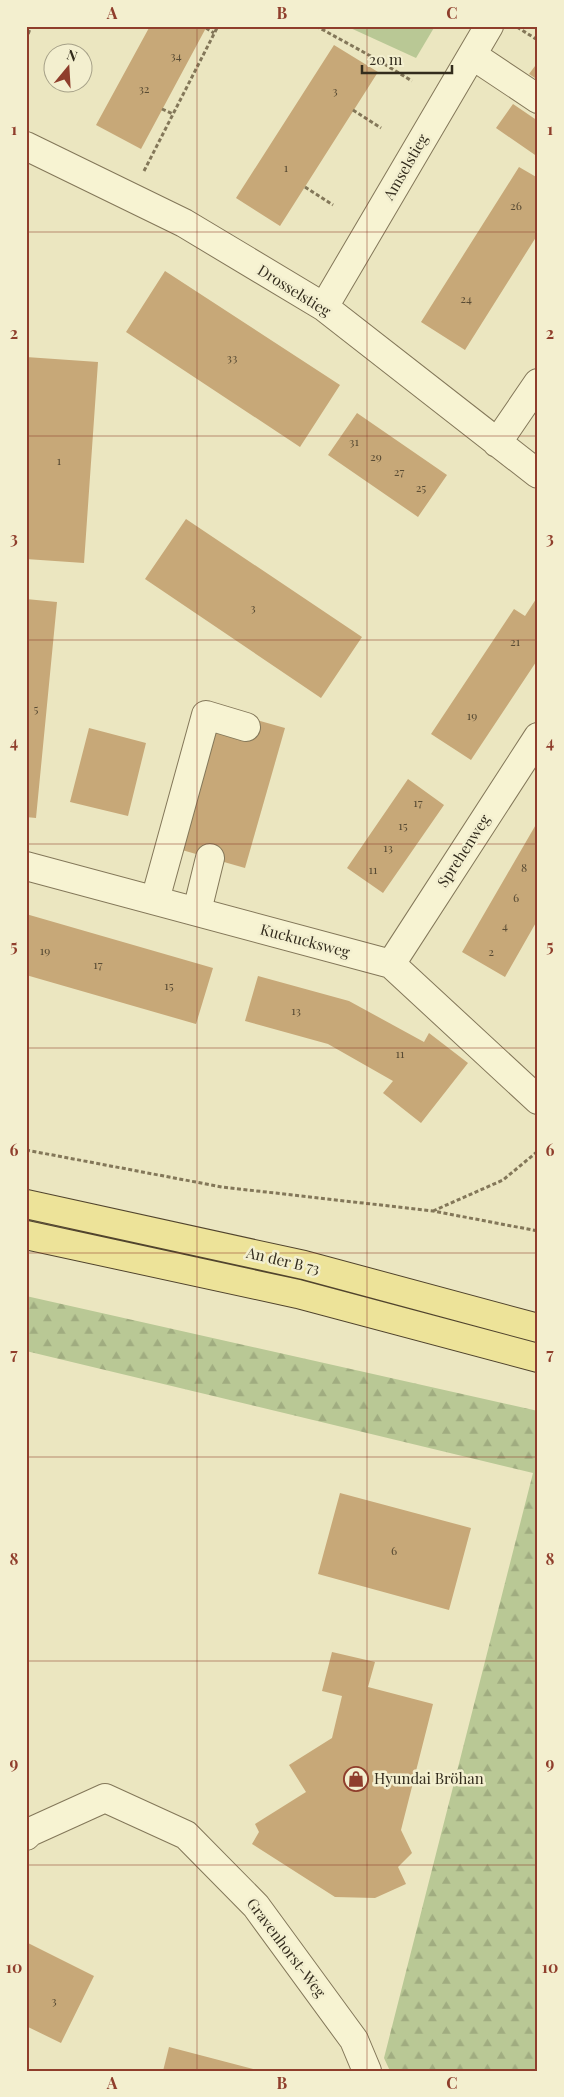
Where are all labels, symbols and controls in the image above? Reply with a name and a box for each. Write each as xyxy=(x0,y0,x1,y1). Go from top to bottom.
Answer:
text: A xyxy=(106,2,118,23)
text: B xyxy=(277,2,288,23)
text: C xyxy=(446,2,458,23)
north arrow xyxy=(42,42,92,92)
scale bar xyxy=(362,42,452,74)
text: N xyxy=(64,45,80,66)
house number: 34 xyxy=(170,47,182,63)
text: 20 m xyxy=(369,49,403,69)
house number: 32 xyxy=(138,80,150,96)
house number: 3 xyxy=(332,82,338,98)
text: 1 xyxy=(11,118,17,139)
text: 1 xyxy=(547,118,553,139)
street label: Amselstieg xyxy=(378,130,432,204)
house number: 1 xyxy=(284,159,289,175)
house number: 26 xyxy=(510,197,522,213)
street label: Drosselstieg xyxy=(254,260,335,321)
house number: 24 xyxy=(460,290,472,306)
text: 2 xyxy=(10,322,18,343)
text: 2 xyxy=(546,322,554,343)
house number: 33 xyxy=(227,349,237,365)
house number: 31 xyxy=(349,433,359,449)
house number: 29 xyxy=(370,448,382,464)
house number: 1 xyxy=(57,452,62,468)
house number: 27 xyxy=(394,463,404,479)
house number: 25 xyxy=(416,479,426,495)
text: 3 xyxy=(10,527,18,548)
text: 3 xyxy=(546,527,554,548)
house number: 3 xyxy=(250,599,256,615)
house number: 21 xyxy=(510,633,521,649)
house number: 5 xyxy=(34,700,39,716)
house number: 19 xyxy=(467,707,477,723)
text: 4 xyxy=(10,731,18,752)
text: 4 xyxy=(546,731,554,752)
house number: 17 xyxy=(413,794,423,810)
street label: Sprehenweg xyxy=(432,810,494,891)
house number: 15 xyxy=(398,817,408,833)
house number: 13 xyxy=(383,839,393,855)
house number: 8 xyxy=(521,859,527,875)
house number: 11 xyxy=(369,861,378,877)
house number: 6 xyxy=(513,889,519,905)
house number: 4 xyxy=(502,917,508,933)
street label: Kuckucksweg xyxy=(258,918,352,962)
text: 5 xyxy=(10,935,18,956)
text: 5 xyxy=(546,935,554,956)
house number: 19 xyxy=(40,942,50,958)
house number: 2 xyxy=(488,943,494,959)
house number: 17 xyxy=(93,956,103,972)
house number: 15 xyxy=(164,977,174,993)
house number: 13 xyxy=(291,1002,301,1018)
house number: 11 xyxy=(396,1045,405,1061)
text: 6 xyxy=(10,1139,19,1160)
text: 6 xyxy=(546,1139,555,1160)
street label: An der B 73 xyxy=(244,1242,322,1278)
text: 7 xyxy=(10,1343,18,1364)
text: 7 xyxy=(546,1343,554,1364)
house number: 6 xyxy=(391,1542,397,1558)
text: 8 xyxy=(10,1548,19,1569)
text: 8 xyxy=(546,1548,555,1569)
text: 9 xyxy=(10,1752,19,1773)
text: 9 xyxy=(546,1752,555,1773)
shop icon: Hyundai Bröhan xyxy=(343,1766,369,1792)
place label: Hyundai Bröhan xyxy=(374,1768,484,1788)
street label: Gravenhorst-Weg xyxy=(243,1894,331,2001)
text: 10 xyxy=(6,1956,22,1977)
text: 10 xyxy=(542,1956,558,1977)
house number: 3 xyxy=(51,1992,57,2008)
text: A xyxy=(106,2072,118,2093)
text: B xyxy=(277,2072,288,2093)
text: C xyxy=(446,2072,458,2093)

